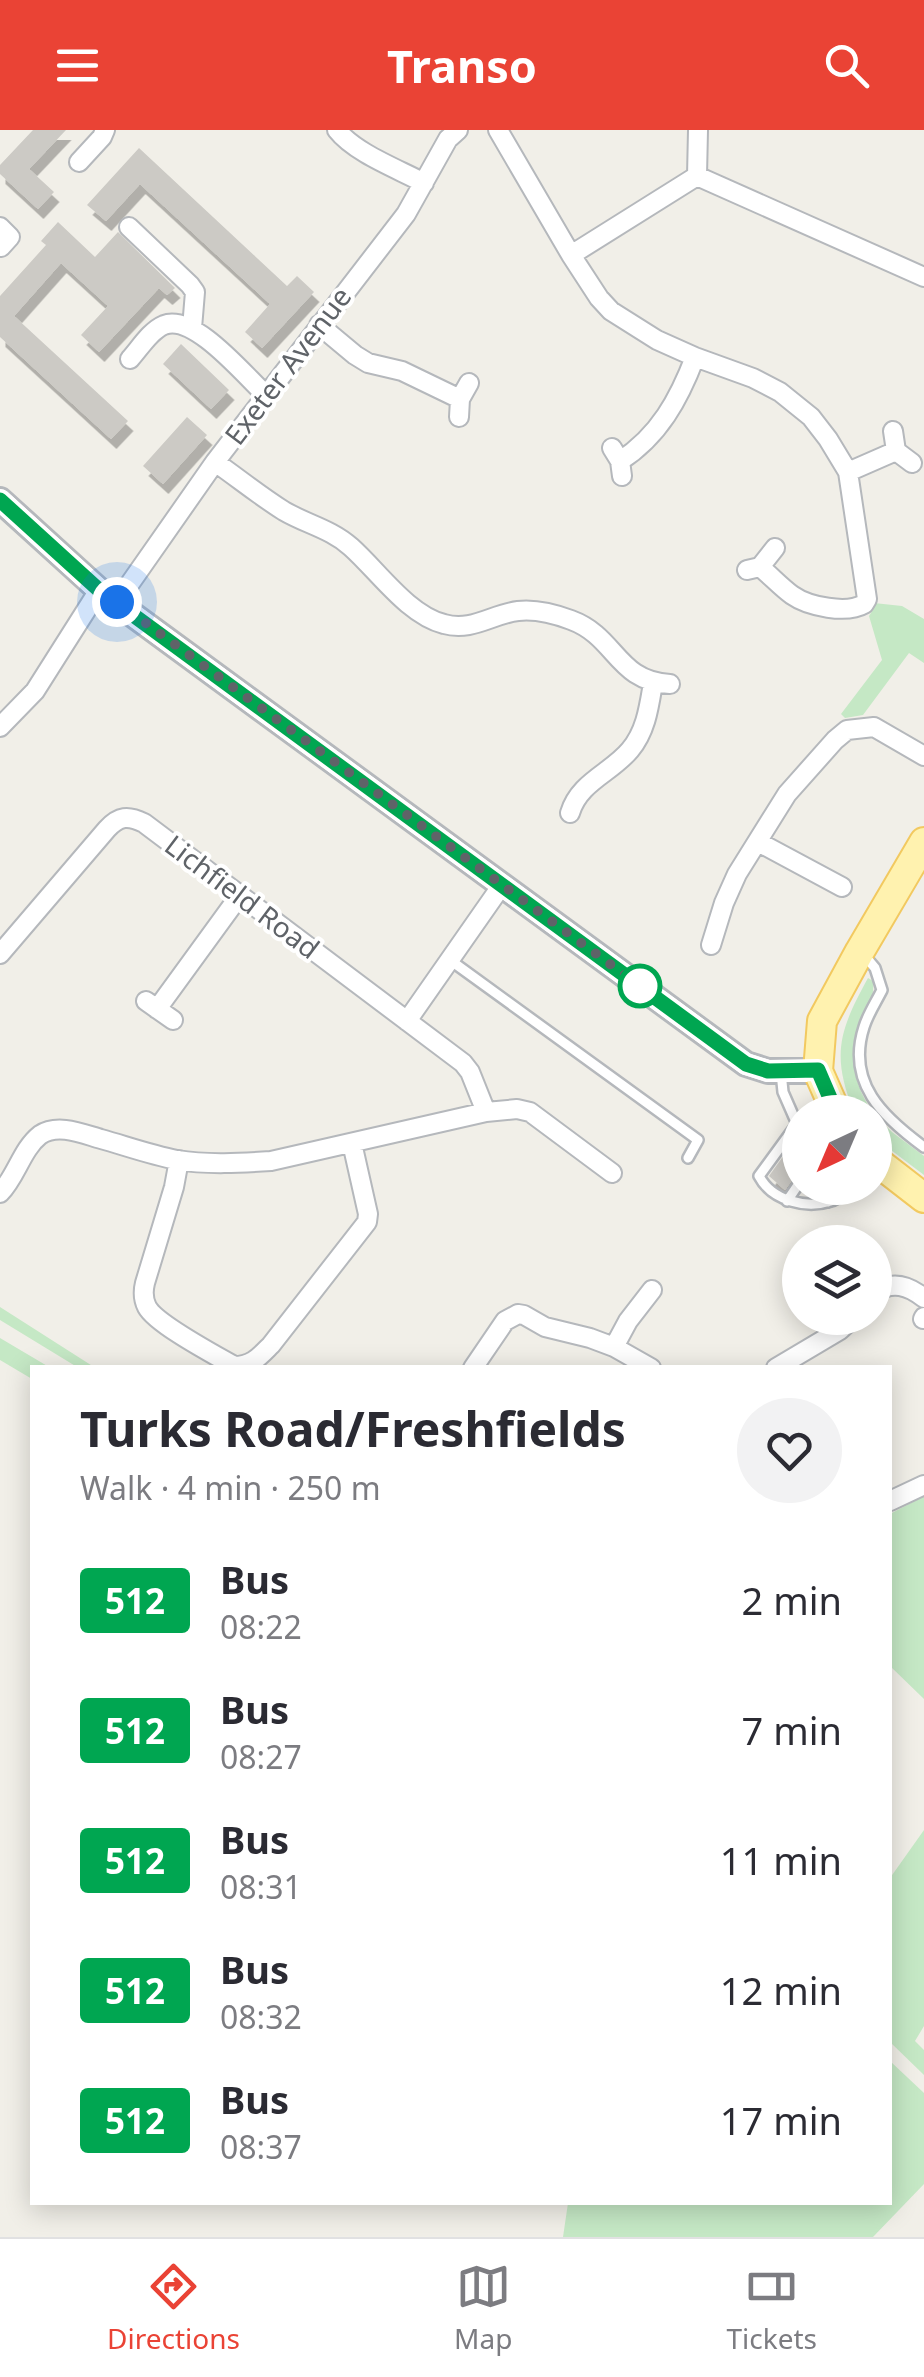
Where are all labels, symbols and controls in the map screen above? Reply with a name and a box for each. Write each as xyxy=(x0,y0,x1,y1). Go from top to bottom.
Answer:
text: Transo xyxy=(387,35,537,96)
icon: menu xyxy=(50,38,105,93)
icon: search xyxy=(819,38,874,93)
street label: Exeter Avenue xyxy=(215,279,359,452)
your location xyxy=(92,577,142,627)
street label: Lichfield Road xyxy=(158,826,328,967)
unlabelled marker xyxy=(619,965,661,1007)
north arrow xyxy=(782,1095,892,1205)
map controls xyxy=(782,1095,892,1335)
button: layers xyxy=(782,1225,892,1335)
text: Turks Road/Freshfields xyxy=(80,1396,626,1461)
button: heart xyxy=(737,1398,842,1503)
text: Walk · 4 min · 250 m xyxy=(80,1466,381,1509)
text: Bus xyxy=(220,1553,289,1605)
text: 2 min xyxy=(742,1574,842,1626)
text: 512 xyxy=(105,1577,165,1624)
text: 08:22 xyxy=(220,1605,302,1648)
text: Bus xyxy=(220,1683,289,1735)
text: 7 min xyxy=(742,1704,842,1756)
text: 512 xyxy=(105,1707,165,1754)
text: 08:27 xyxy=(220,1735,302,1778)
text: Bus xyxy=(220,1813,289,1865)
text: 11 min xyxy=(720,1834,842,1886)
text: 512 xyxy=(105,1837,165,1884)
text: 08:31 xyxy=(220,1865,302,1908)
text: Bus xyxy=(220,1943,289,1995)
text: 12 min xyxy=(720,1964,842,2016)
text: 512 xyxy=(105,1967,165,2014)
text: 08:32 xyxy=(220,1995,302,2038)
text: Bus xyxy=(220,2073,289,2125)
text: 17 min xyxy=(720,2094,842,2146)
text: 512 xyxy=(105,2097,165,2144)
text: 08:37 xyxy=(220,2125,302,2168)
tab: Directions xyxy=(107,2259,240,2357)
tab: Map xyxy=(454,2259,512,2357)
tab: Tickets xyxy=(726,2259,817,2357)

